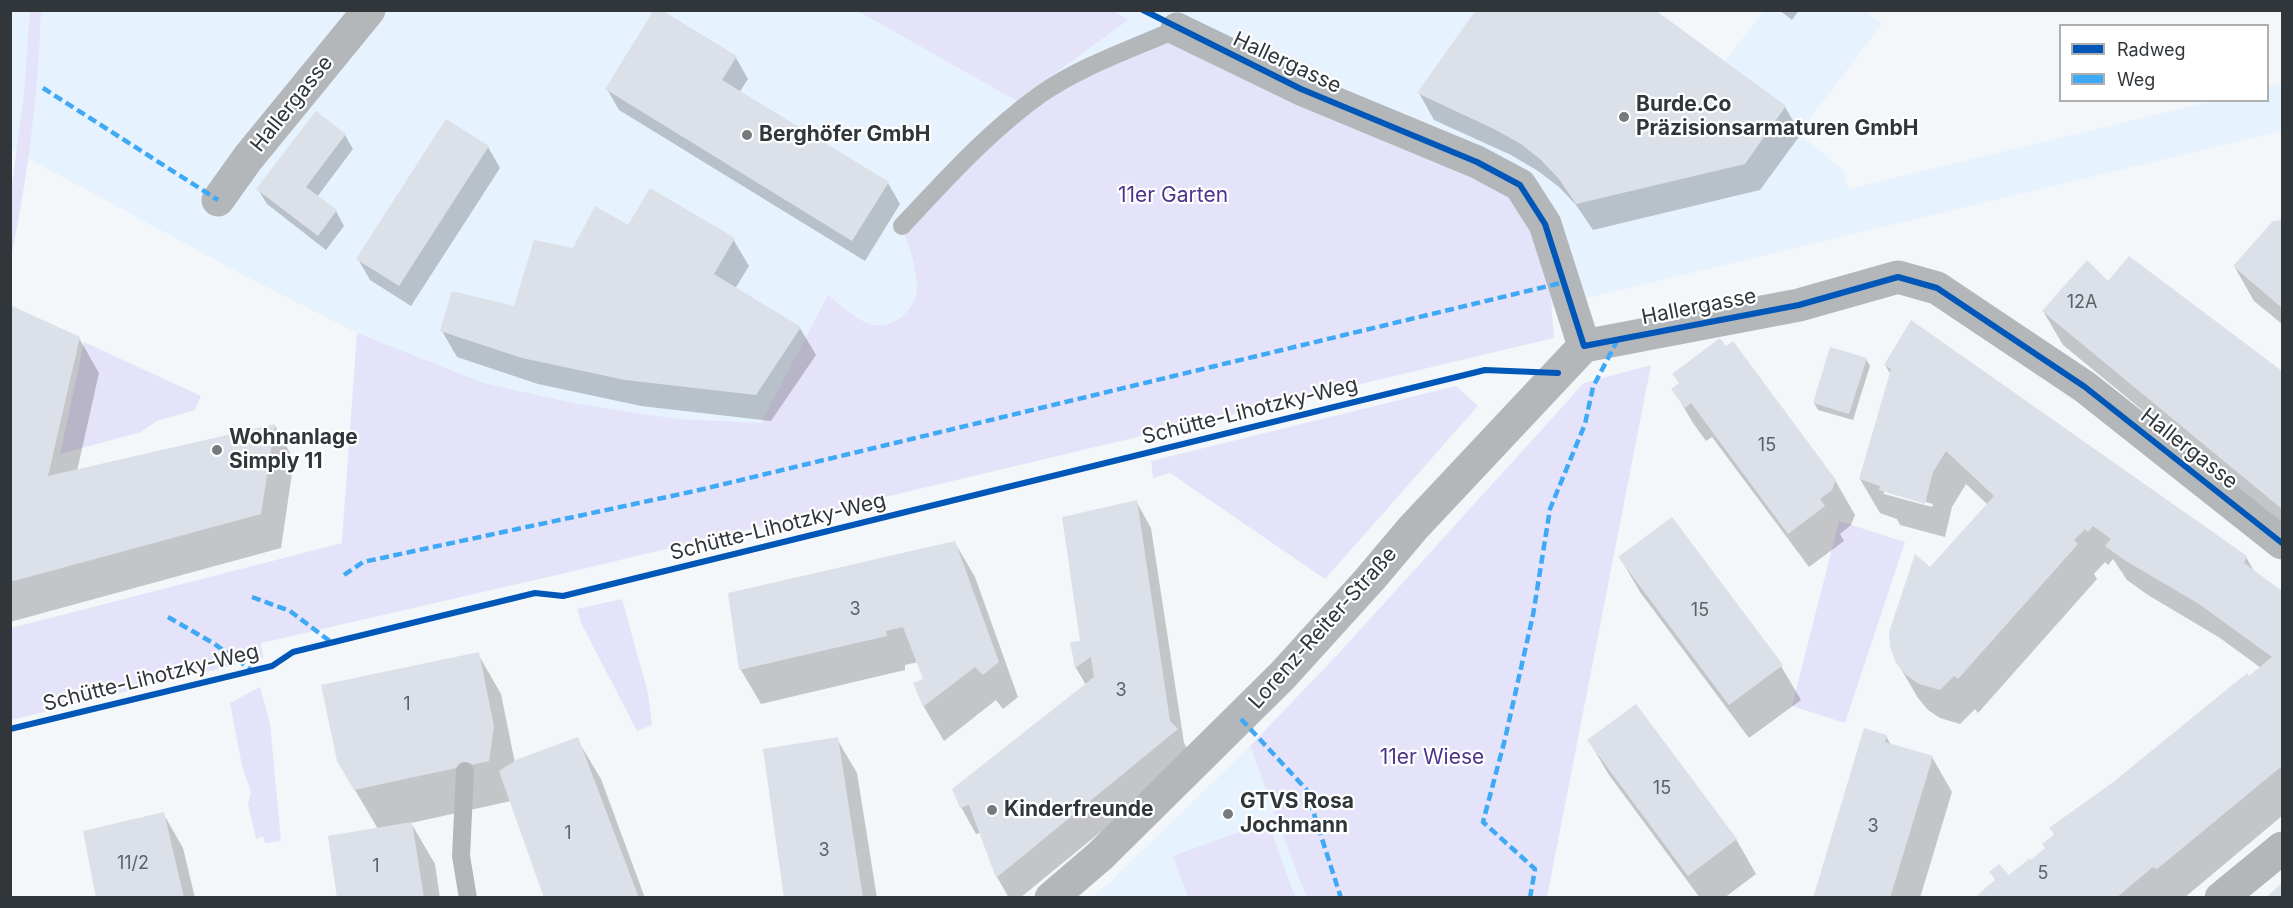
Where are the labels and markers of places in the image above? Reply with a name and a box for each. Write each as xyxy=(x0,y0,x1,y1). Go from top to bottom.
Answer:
place label: Burde.Co Präzisionsarmaturen GmbH xyxy=(1636,92,1918,142)
marker: Burde.Co Präzisionsarmaturen GmbH xyxy=(1617,110,1631,124)
place label: Berghöfer GmbH xyxy=(759,122,930,148)
marker: Berghöfer GmbH xyxy=(740,128,754,142)
place label: Wohnanlage Simply 11 xyxy=(229,425,358,475)
marker: Wohnanlage Simply 11 xyxy=(210,443,224,457)
place label: GTVS Rosa Jochmann xyxy=(1240,789,1354,839)
place label: Kinderfreunde xyxy=(1004,797,1154,823)
marker: Kinderfreunde xyxy=(985,803,999,817)
marker: GTVS Rosa Jochmann xyxy=(1221,807,1235,821)

